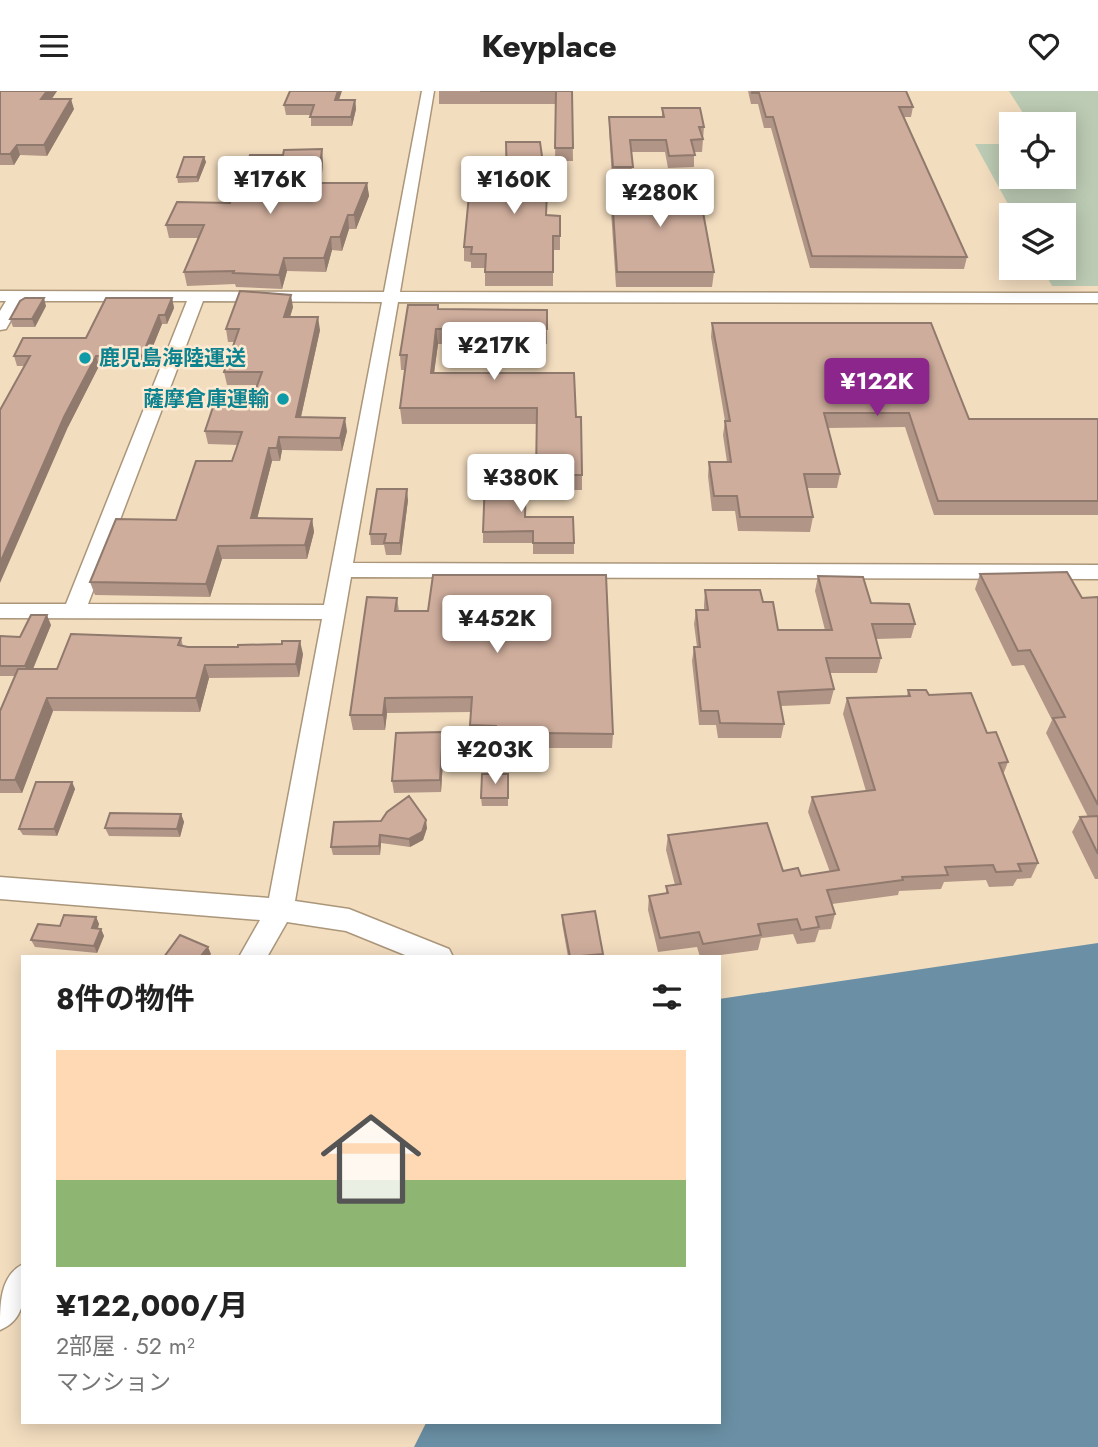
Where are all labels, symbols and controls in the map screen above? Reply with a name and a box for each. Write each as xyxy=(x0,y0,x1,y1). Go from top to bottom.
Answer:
text: Keyplace xyxy=(481,23,617,69)
icon: menu xyxy=(35,27,73,65)
icon: heart xyxy=(1025,27,1063,65)
map controls xyxy=(999,112,1076,280)
button: locate xyxy=(999,112,1076,189)
pin: ¥176K xyxy=(221,157,319,216)
pin: ¥160K xyxy=(465,157,563,216)
text: ¥176K xyxy=(234,162,306,196)
text: ¥160K xyxy=(477,162,551,196)
pin: ¥280K xyxy=(611,169,709,229)
text: ¥280K xyxy=(622,175,698,209)
button: layers xyxy=(999,203,1076,280)
pin: ¥217K xyxy=(445,323,543,382)
text: ¥217K xyxy=(458,328,530,362)
place label: 鹿児島海陸運送 xyxy=(99,343,246,373)
marker: 鹿児島海陸運送 xyxy=(77,350,93,366)
pin: ¥122K xyxy=(828,359,926,418)
text: ¥122K xyxy=(840,364,914,398)
place label: 薩摩倉庫運輸 xyxy=(143,384,269,414)
marker: 薩摩倉庫運輸 xyxy=(275,391,291,407)
pin: ¥380K xyxy=(472,455,570,514)
text: ¥380K xyxy=(483,460,559,494)
pin: ¥452K xyxy=(448,595,546,655)
text: ¥452K xyxy=(458,601,536,635)
pin: ¥203K xyxy=(446,727,544,786)
text: ¥203K xyxy=(457,732,533,766)
text: 8件の物件 xyxy=(56,977,195,1020)
icon: filters xyxy=(648,978,686,1016)
icon: home xyxy=(308,1096,434,1222)
text: ¥122,000/月 xyxy=(56,1284,248,1327)
text: 2部屋 · 52 m² xyxy=(56,1329,195,1363)
text: マンション xyxy=(56,1365,171,1399)

